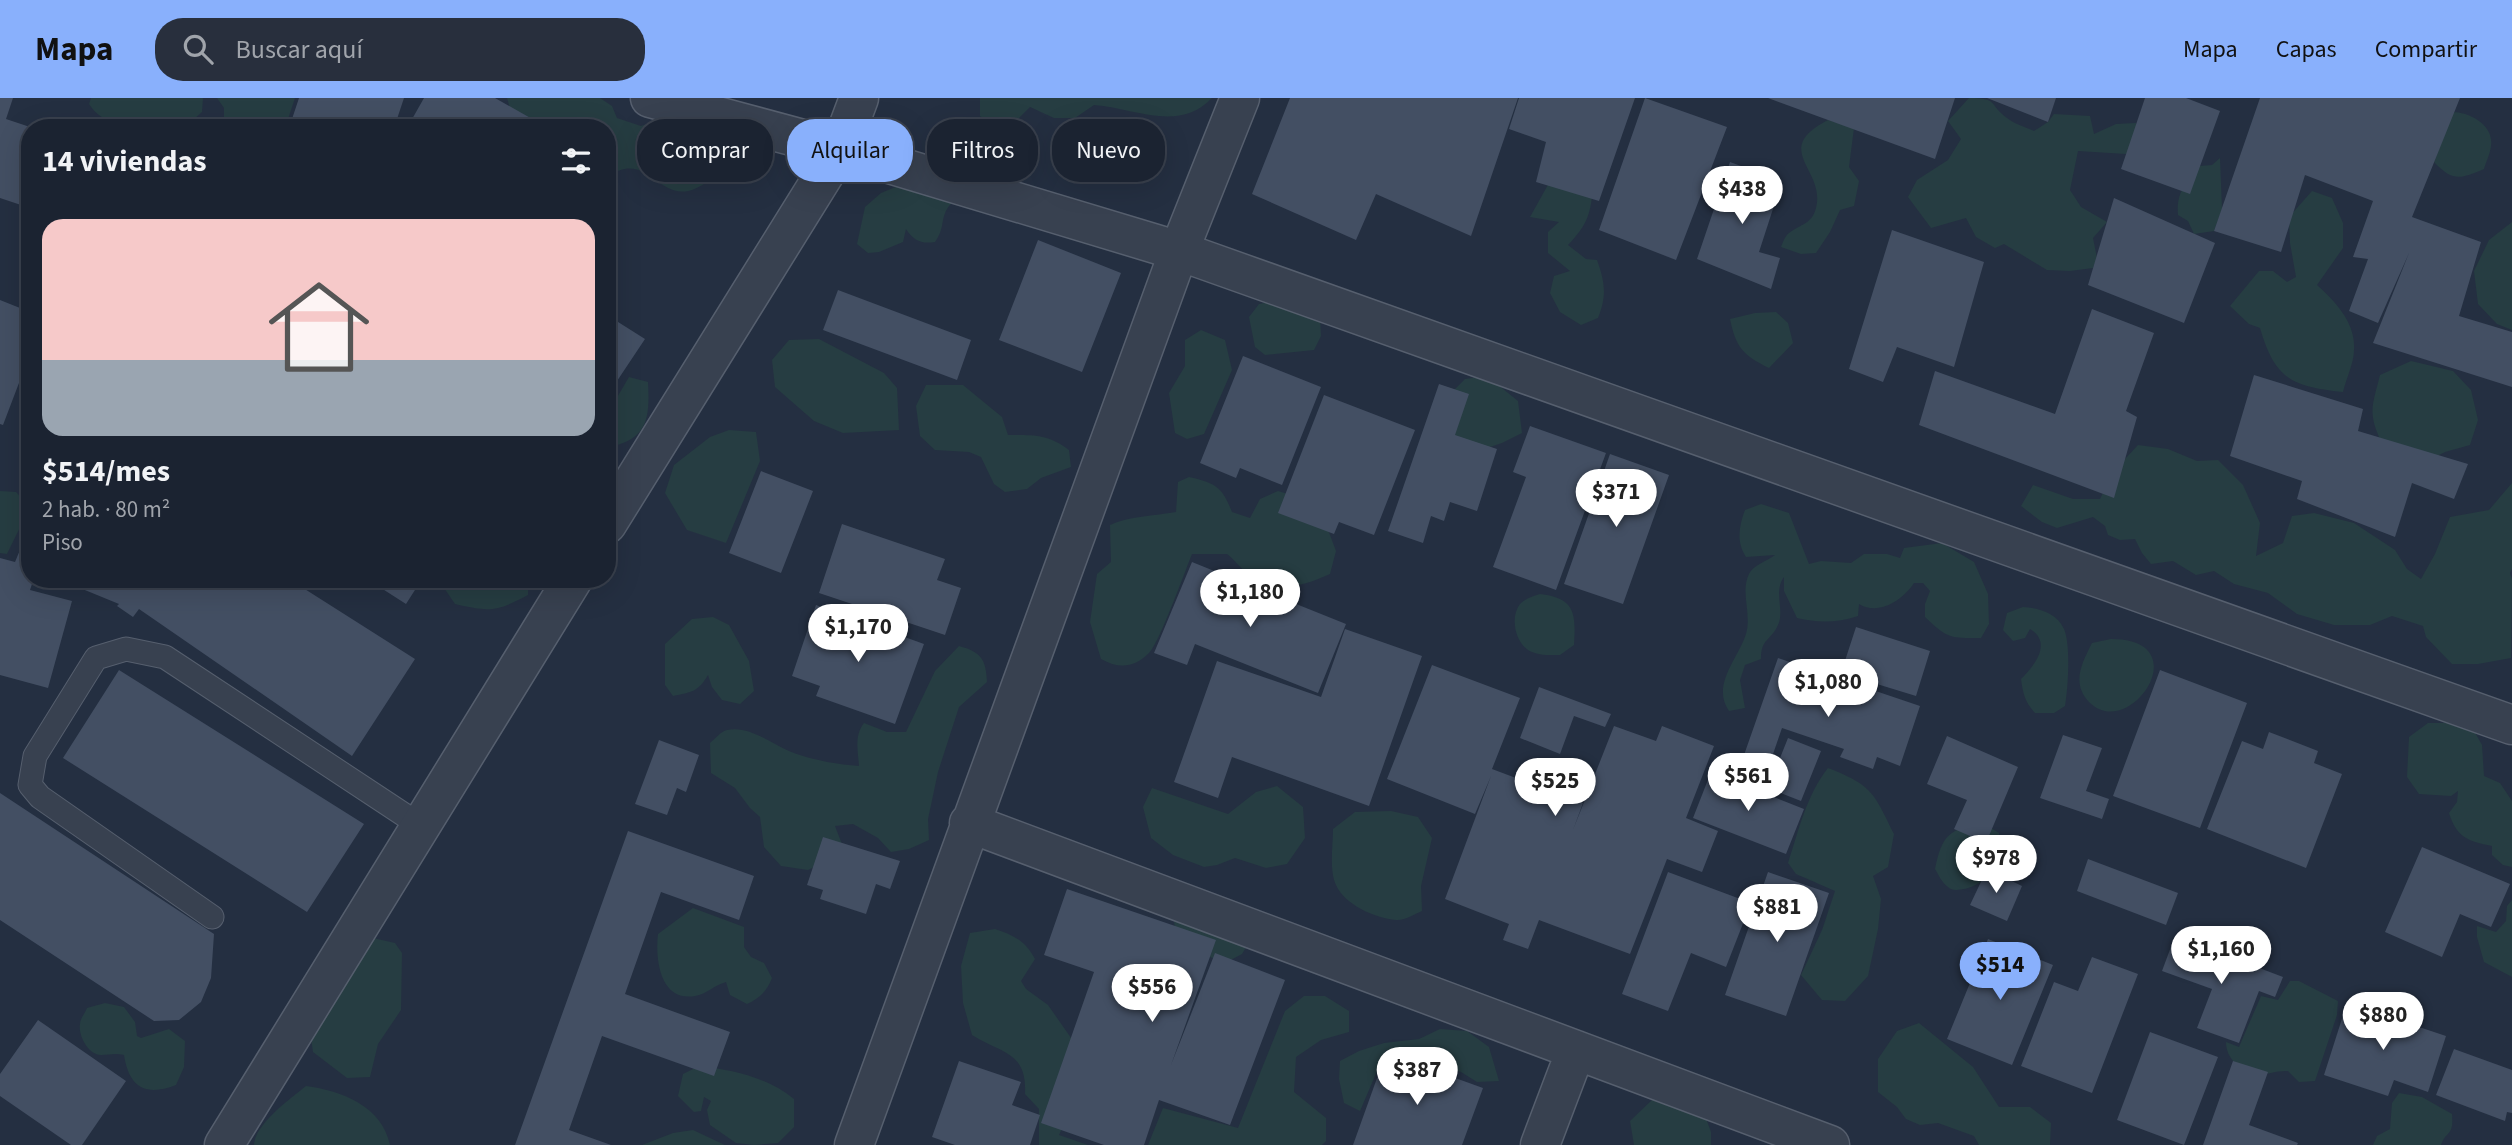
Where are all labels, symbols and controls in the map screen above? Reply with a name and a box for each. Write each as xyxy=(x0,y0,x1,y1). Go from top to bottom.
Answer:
search box xyxy=(155,18,645,81)
text: Mapa xyxy=(35,26,113,73)
icon: search xyxy=(179,30,217,68)
text: Buscar aquí xyxy=(235,31,363,68)
text: Mapa xyxy=(2183,32,2238,67)
text: Capas xyxy=(2276,32,2337,67)
text: Compartir xyxy=(2375,32,2477,67)
chip: Comprar xyxy=(637,119,773,182)
chip: Alquilar xyxy=(787,119,913,182)
chip: Filtros xyxy=(927,119,1038,182)
chip: Nuevo xyxy=(1052,119,1165,182)
text: 14 viviendas xyxy=(42,140,207,183)
icon: filters xyxy=(557,142,595,180)
pin: $438 xyxy=(1701,166,1783,226)
text: $438 xyxy=(1718,172,1766,205)
icon: home xyxy=(256,264,382,390)
text: $514/mes xyxy=(42,450,170,493)
pin: $371 xyxy=(1575,470,1657,529)
text: $371 xyxy=(1592,475,1640,508)
text: 2 hab. · 80 m² xyxy=(42,493,170,526)
text: Piso xyxy=(42,526,83,559)
pin: $1,180 xyxy=(1193,570,1307,629)
text: $1,180 xyxy=(1216,575,1284,608)
pin: $1,170 xyxy=(801,604,915,664)
text: $1,170 xyxy=(824,610,892,643)
pin: $1,080 xyxy=(1771,660,1885,719)
text: $1,080 xyxy=(1794,665,1862,698)
pin: $561 xyxy=(1707,754,1789,813)
pin: $525 xyxy=(1514,758,1596,818)
text: $561 xyxy=(1724,759,1772,792)
text: $525 xyxy=(1531,764,1579,797)
pin: $978 xyxy=(1955,836,2037,895)
text: $978 xyxy=(1972,841,2020,874)
pin: $881 xyxy=(1736,884,1818,944)
text: $881 xyxy=(1753,890,1801,923)
pin: $1,160 xyxy=(2164,926,2278,986)
text: $1,160 xyxy=(2187,932,2255,965)
pin: $514 xyxy=(1959,942,2041,1002)
text: $514 xyxy=(1976,948,2024,981)
pin: $556 xyxy=(1111,964,1193,1024)
text: $556 xyxy=(1128,970,1176,1003)
pin: $880 xyxy=(2342,992,2424,1052)
text: $880 xyxy=(2359,998,2407,1031)
pin: $387 xyxy=(1376,1048,1458,1107)
text: $387 xyxy=(1393,1053,1441,1086)

